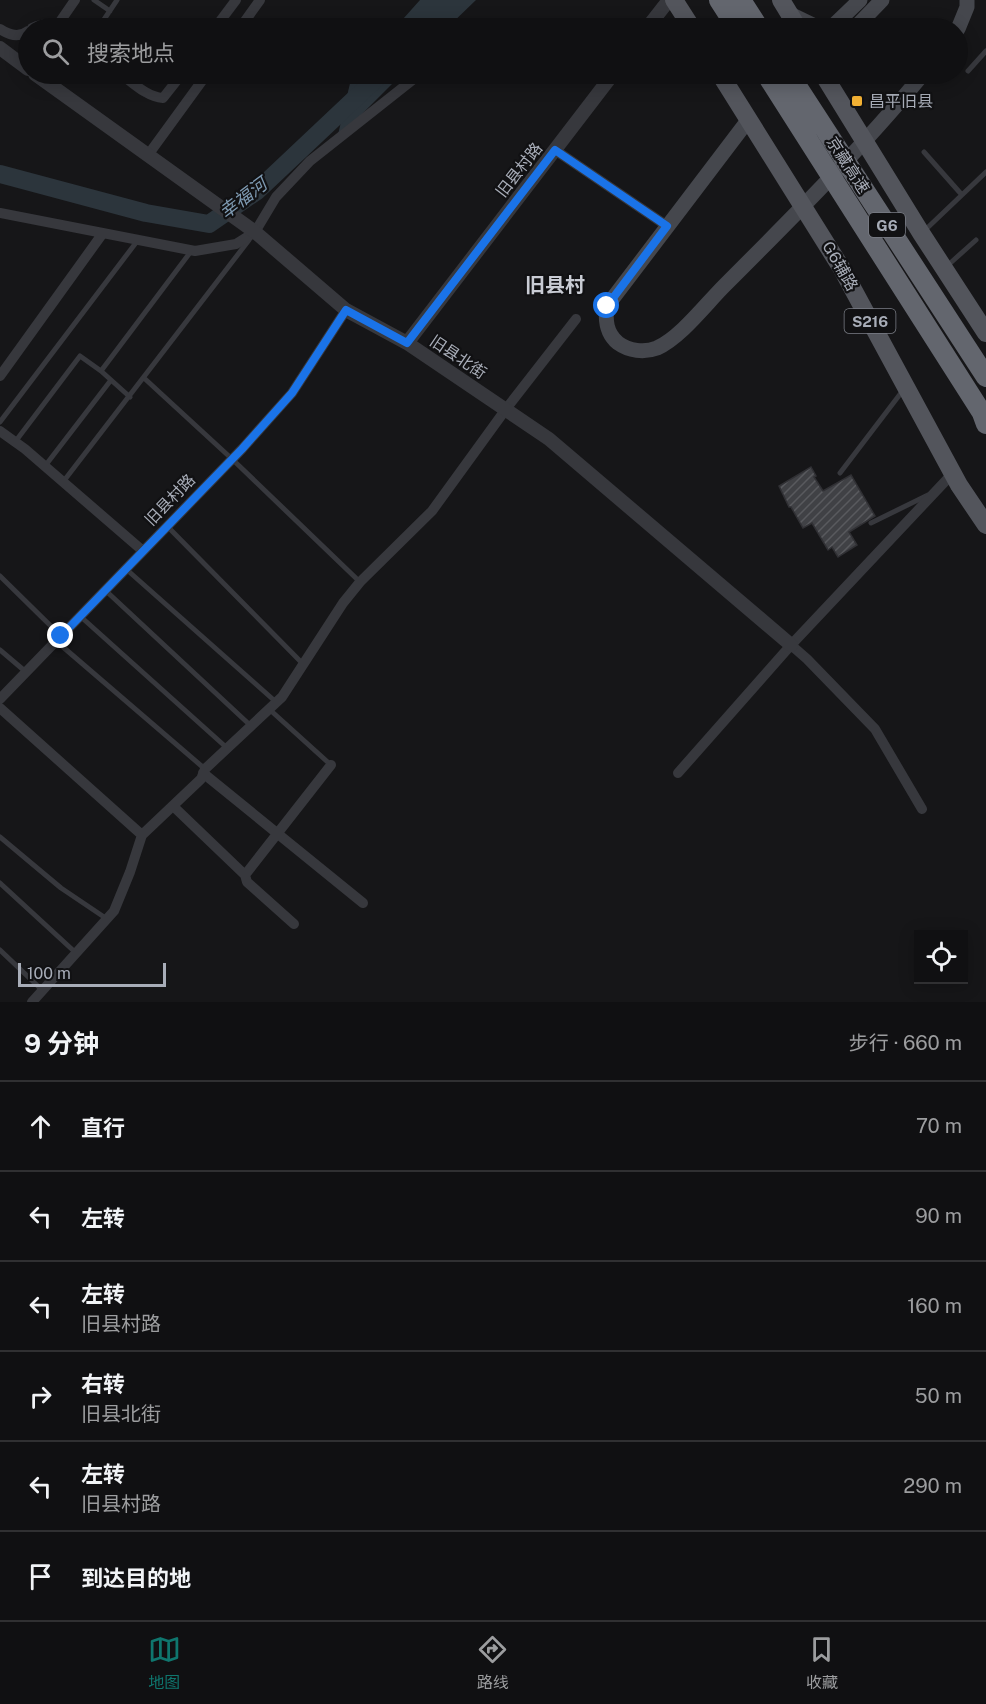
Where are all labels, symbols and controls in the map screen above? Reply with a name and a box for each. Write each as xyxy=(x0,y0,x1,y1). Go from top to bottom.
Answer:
search box xyxy=(18,18,968,84)
icon: search xyxy=(39,35,72,68)
text: 搜索地点 xyxy=(87,40,175,66)
place label: 昌平旧县 xyxy=(869,92,933,111)
marker: 昌平旧县 xyxy=(850,94,864,108)
street label: 京藏高速 xyxy=(823,133,873,197)
street label: 旧县村路 xyxy=(492,139,546,201)
water label: 幸福河 xyxy=(215,172,273,223)
road number: G6 xyxy=(869,213,905,237)
street label: G6辅路 xyxy=(818,238,862,294)
district label: 旧县村 xyxy=(525,273,585,297)
route start xyxy=(593,292,619,318)
road number: S216 xyxy=(844,309,896,333)
street label: 旧县北街 xyxy=(426,331,490,383)
street label: 旧县村路 xyxy=(141,470,199,530)
route end xyxy=(47,622,73,648)
map controls xyxy=(914,930,968,984)
button: locate xyxy=(914,930,968,984)
scale bar xyxy=(18,960,166,988)
text: 100 m xyxy=(27,964,71,983)
text: 9 分钟 xyxy=(24,1028,99,1059)
text: 步行 · 660 m xyxy=(849,1031,962,1055)
icon: ahead xyxy=(24,1110,57,1143)
text: 70 m xyxy=(916,1114,962,1138)
text: 直行 xyxy=(81,1115,125,1141)
icon: left xyxy=(24,1200,57,1233)
text: 90 m xyxy=(915,1204,962,1228)
text: 左转 xyxy=(81,1205,125,1231)
text: 左转 xyxy=(81,1281,125,1307)
icon: left xyxy=(24,1290,57,1323)
text: 160 m xyxy=(907,1294,962,1318)
text: 旧县村路 xyxy=(81,1312,161,1336)
text: 右转 xyxy=(81,1371,125,1397)
icon: right xyxy=(24,1380,57,1413)
text: 50 m xyxy=(915,1384,962,1408)
text: 旧县北街 xyxy=(81,1402,161,1426)
text: 左转 xyxy=(81,1461,125,1487)
icon: left xyxy=(24,1470,57,1503)
text: 290 m xyxy=(903,1474,962,1498)
text: 旧县村路 xyxy=(81,1492,161,1516)
icon: arrive xyxy=(24,1560,57,1593)
text: 到达目的地 xyxy=(81,1565,191,1591)
tab: 地图 xyxy=(148,1633,181,1693)
tab: 路线 xyxy=(476,1633,509,1693)
tab: 收藏 xyxy=(805,1633,838,1693)

